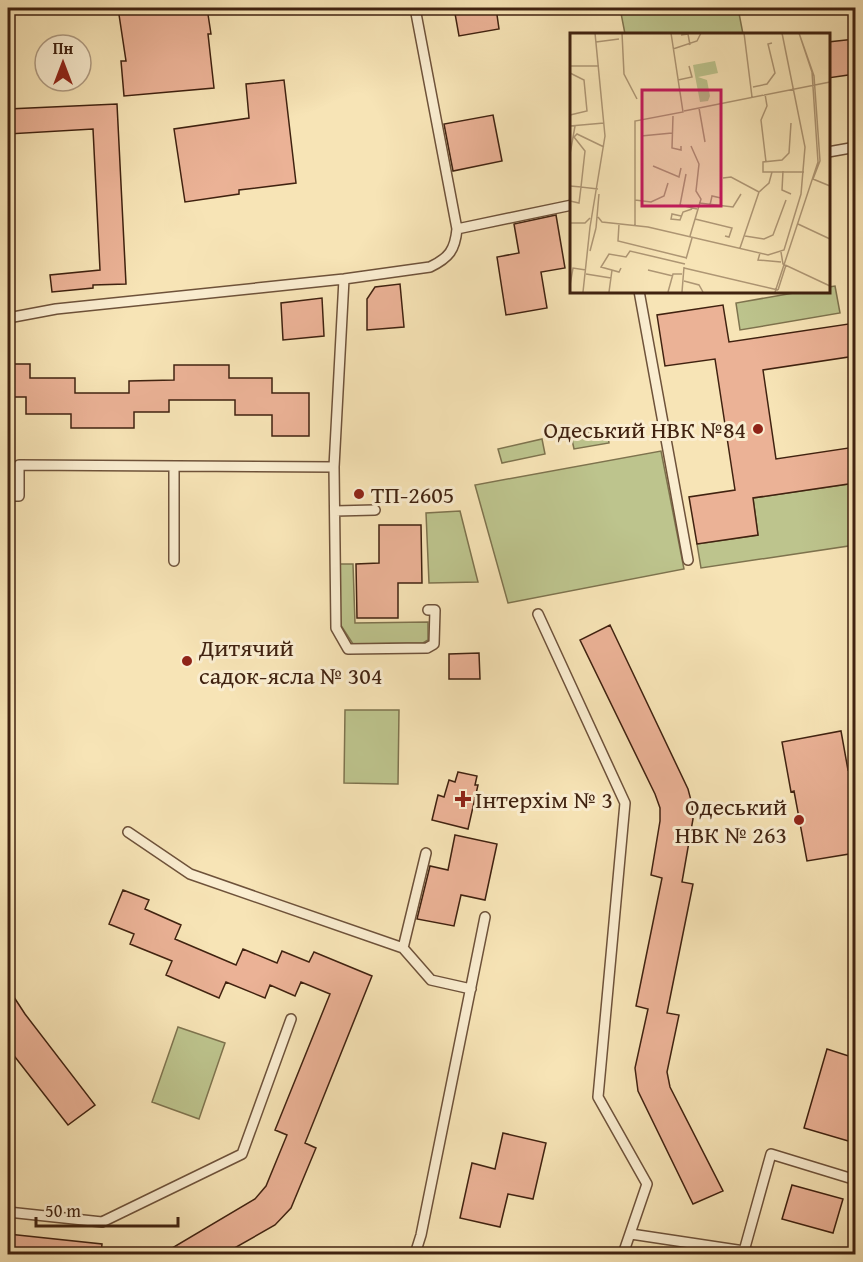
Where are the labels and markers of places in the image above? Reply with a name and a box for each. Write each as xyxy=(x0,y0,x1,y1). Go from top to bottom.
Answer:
place label: Одеський НВК №84 xyxy=(543,412,746,447)
marker: Одеський НВК №84 xyxy=(751,422,765,436)
place label: ТП-2605 xyxy=(371,477,454,512)
marker: ТП-2605 xyxy=(352,487,366,501)
place label: Дитячий садок-ясла № 304 xyxy=(198,630,382,693)
marker: Дитячий садок-ясла № 304 xyxy=(180,654,194,668)
place label: Інтерхім № 3 xyxy=(475,782,613,817)
place label: Одеський НВК № 263 xyxy=(675,789,787,852)
marker: Інтерхім № 3 xyxy=(456,792,470,806)
marker: Одеський НВК № 263 xyxy=(792,813,806,827)

